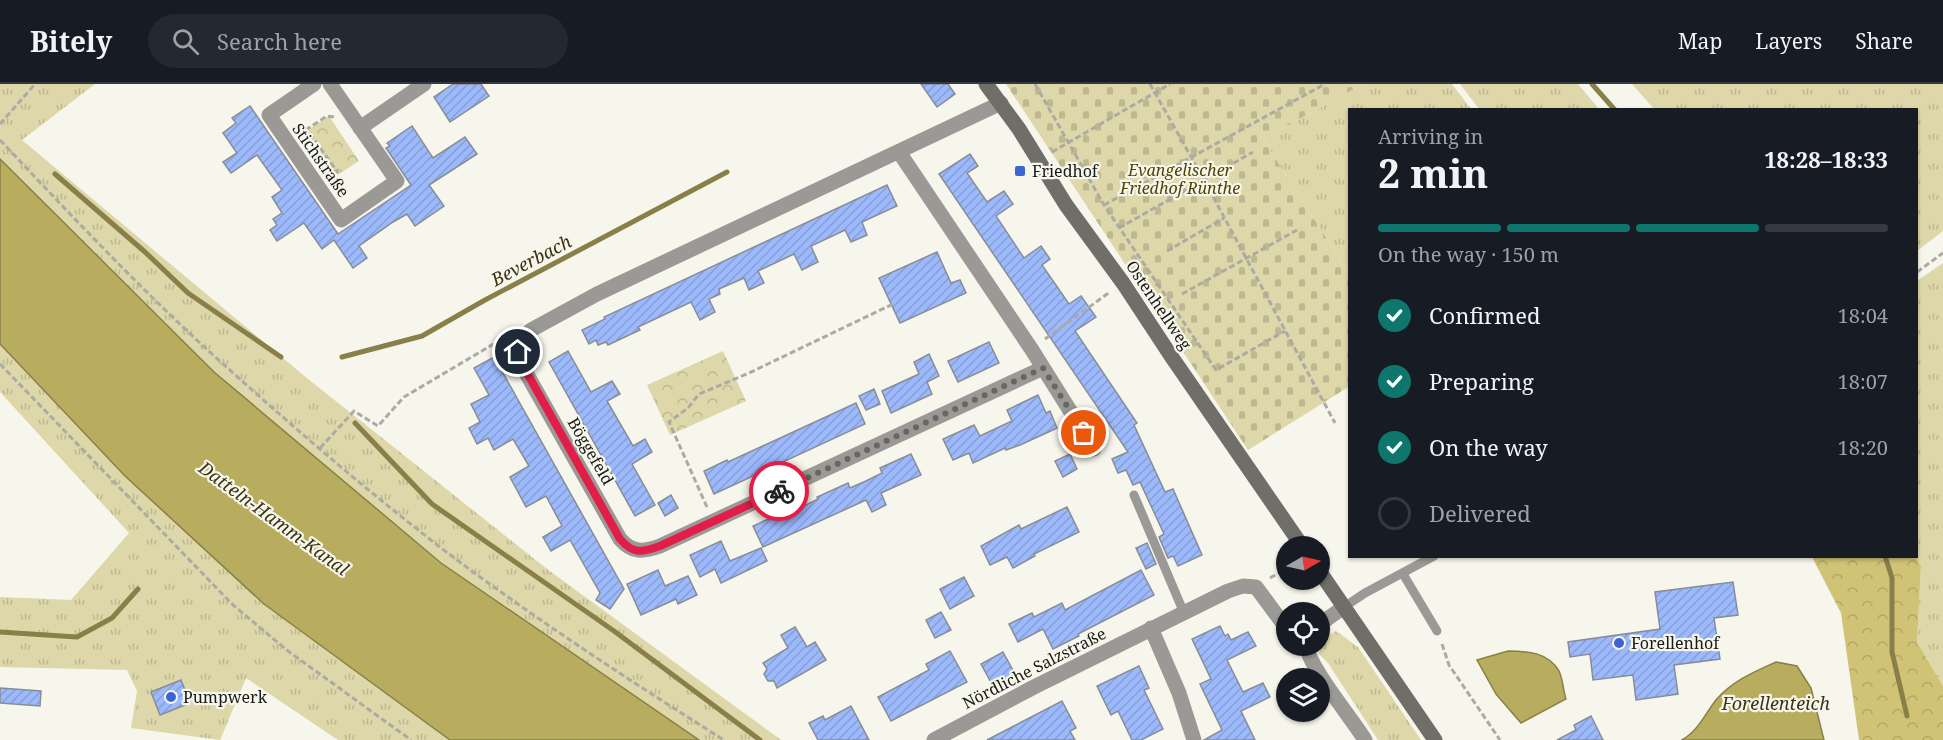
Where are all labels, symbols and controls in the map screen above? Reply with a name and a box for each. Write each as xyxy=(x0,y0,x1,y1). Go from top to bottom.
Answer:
search box xyxy=(148,14,568,68)
text: Bitely xyxy=(30,22,112,60)
icon: search xyxy=(169,25,202,58)
text: Search here xyxy=(217,26,342,56)
text: Map xyxy=(1678,27,1722,55)
text: Layers xyxy=(1755,27,1822,55)
text: Share xyxy=(1855,27,1913,55)
street label: Stichstraße xyxy=(287,119,355,201)
text: Arriving in xyxy=(1378,123,1483,150)
text: 18:28–18:33 xyxy=(1764,144,1888,174)
text: 2 min xyxy=(1378,146,1488,199)
park label: Evangelischer Friedhof Rünthe xyxy=(1119,159,1240,199)
place label: Friedhof xyxy=(1032,160,1100,182)
marker: Friedhof xyxy=(1013,164,1027,178)
water label: Beverbach xyxy=(486,229,576,292)
text: On the way · 150 m xyxy=(1378,241,1559,268)
street label: Ostenhellweg xyxy=(1121,256,1197,354)
icon: check xyxy=(1378,299,1411,332)
text: Confirmed xyxy=(1429,300,1540,330)
text: 18:04 xyxy=(1838,302,1888,329)
pin xyxy=(492,326,543,377)
icon: home xyxy=(501,335,534,368)
icon: check xyxy=(1378,365,1411,398)
text: Preparing xyxy=(1429,366,1534,396)
text: 18:07 xyxy=(1838,368,1888,395)
pin xyxy=(1058,407,1109,458)
street label: Böggefeld xyxy=(563,413,619,489)
icon: bag xyxy=(1067,416,1100,449)
icon: check xyxy=(1378,431,1411,464)
text: On the way xyxy=(1429,432,1548,462)
text: 18:20 xyxy=(1838,434,1888,461)
water label: Datteln-Hamm-Kanal xyxy=(193,455,354,581)
courier xyxy=(749,461,809,521)
icon: bike xyxy=(763,475,796,508)
text: Delivered xyxy=(1429,498,1531,528)
north arrow xyxy=(1276,536,1330,590)
map controls xyxy=(1276,536,1330,722)
button: locate xyxy=(1276,602,1330,656)
street label: Nördliche Salzstraße xyxy=(958,622,1110,714)
place label: Forellenhof xyxy=(1631,632,1721,654)
marker: Forellenhof xyxy=(1612,636,1626,650)
button: layers xyxy=(1276,668,1330,722)
place label: Pumpwerk xyxy=(183,686,268,708)
marker: Pumpwerk xyxy=(164,690,178,704)
water label: Forellenteich xyxy=(1721,691,1830,715)

